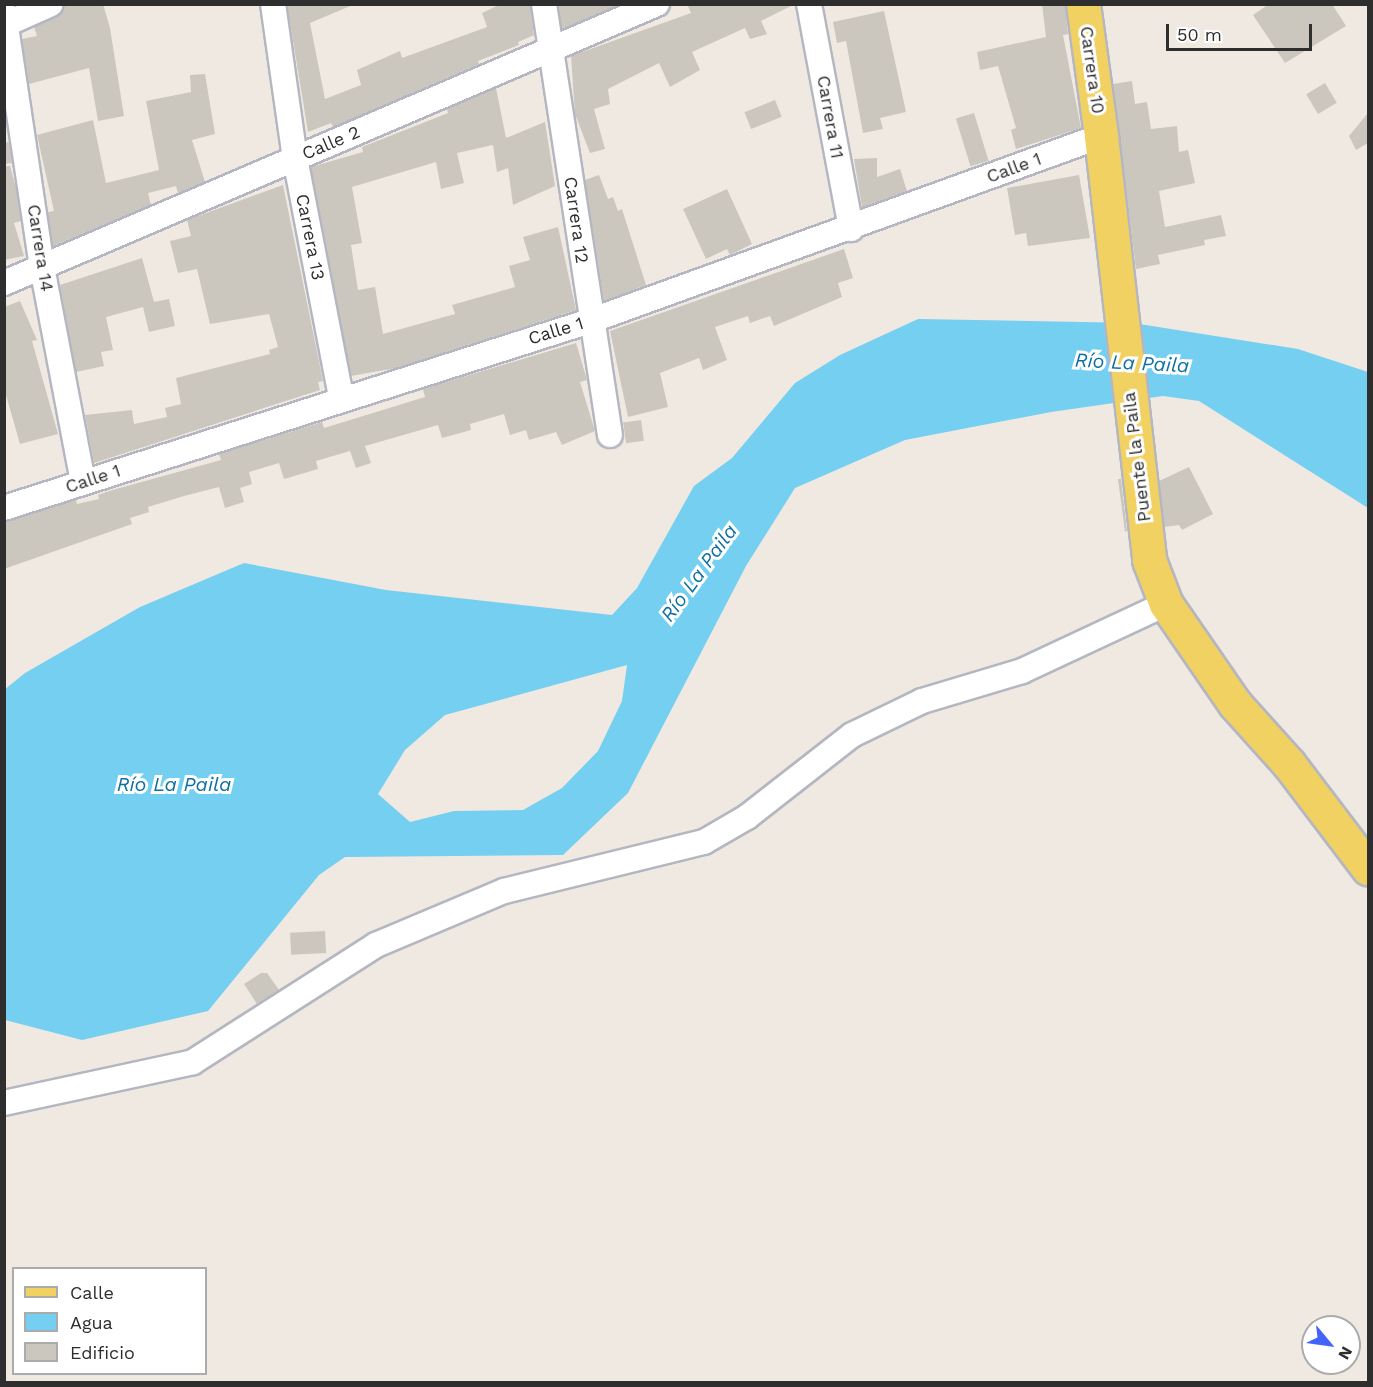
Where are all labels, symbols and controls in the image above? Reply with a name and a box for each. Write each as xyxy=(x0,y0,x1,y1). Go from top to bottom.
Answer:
scale bar xyxy=(1169,12,1314,50)
street label: Carrera 10 xyxy=(1075,24,1109,116)
text: 50 m xyxy=(1177,24,1222,45)
street label: Carrera 11 xyxy=(812,73,848,161)
street label: Calle 2 xyxy=(299,121,363,165)
street label: Calle 1 xyxy=(983,148,1045,188)
street label: Carrera 12 xyxy=(559,175,593,265)
street label: Carrera 13 xyxy=(291,192,329,282)
street label: Carrera 14 xyxy=(22,202,58,294)
street label: Calle 1 xyxy=(526,312,586,350)
water label: Río La Paila xyxy=(1074,348,1190,378)
street label: Puente la Paila xyxy=(1118,391,1156,523)
street label: Calle 1 xyxy=(63,460,123,498)
water label: Río La Paila xyxy=(656,520,742,626)
water label: Río La Paila xyxy=(117,772,231,796)
legend xyxy=(12,1267,207,1375)
text: Calle xyxy=(70,1282,114,1303)
text: Agua xyxy=(70,1312,113,1333)
north arrow xyxy=(1301,1315,1361,1375)
text: Edificio xyxy=(70,1342,135,1363)
text: N xyxy=(1334,1343,1357,1363)

